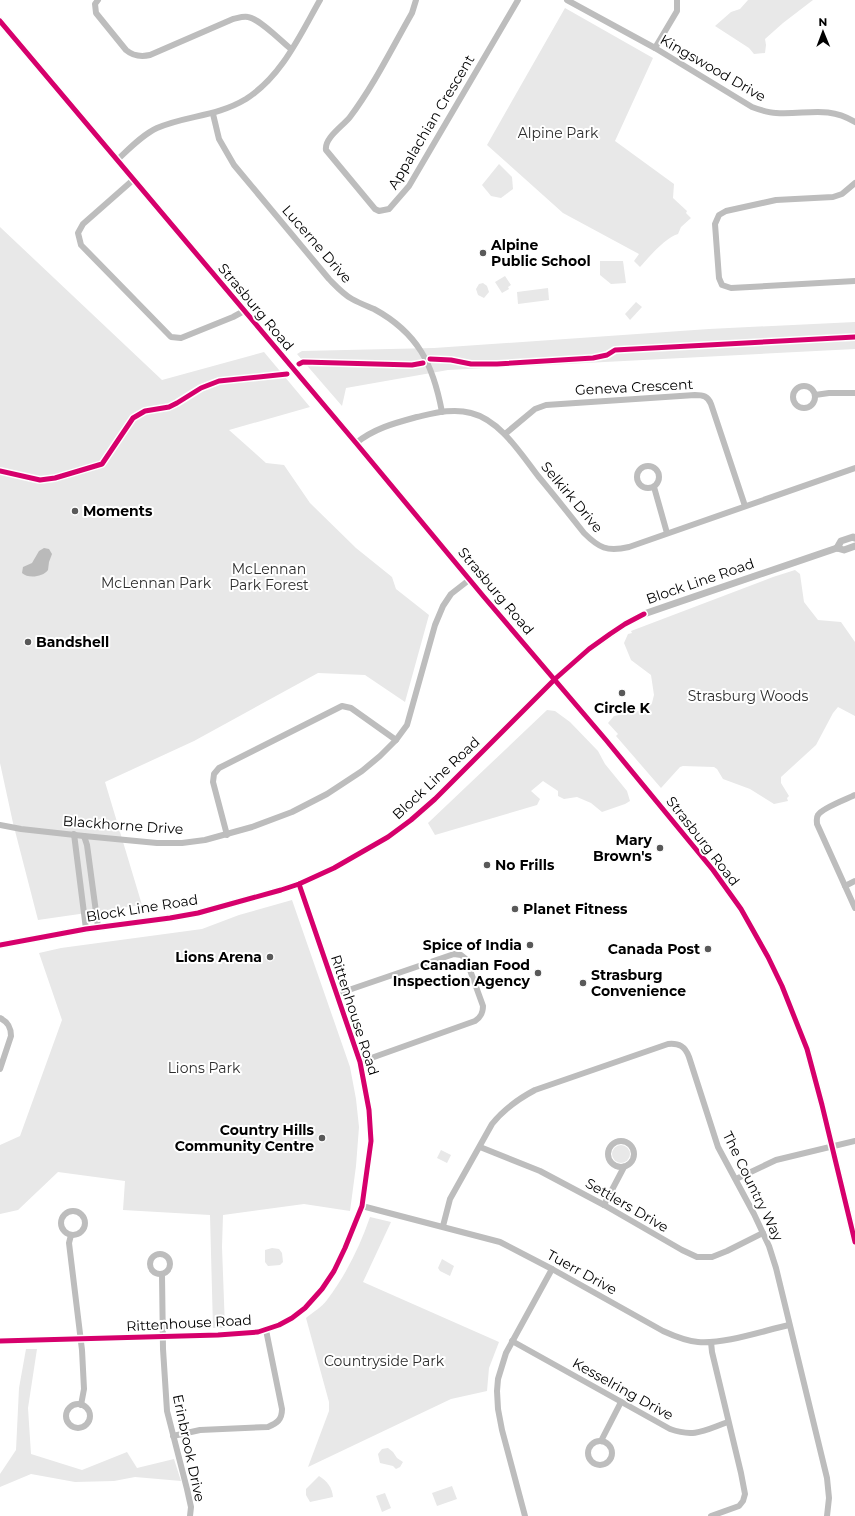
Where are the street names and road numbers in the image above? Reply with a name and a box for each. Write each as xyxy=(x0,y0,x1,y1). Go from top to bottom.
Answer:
street label: Kingswood Drive xyxy=(657,30,769,106)
street label: Appalachian Crescent xyxy=(384,51,478,192)
street label: Lucerne Drive xyxy=(278,201,356,287)
street label: Strasburg Road xyxy=(214,260,298,354)
street label: Geneva Crescent xyxy=(574,375,694,399)
street label: Selkirk Drive xyxy=(537,458,607,536)
street label: Strasburg Road xyxy=(454,544,538,638)
street label: Block Line Road xyxy=(644,554,756,608)
street label: Block Line Road xyxy=(388,733,484,823)
street label: Strasburg Road xyxy=(662,793,744,889)
street label: Blackhorne Drive xyxy=(62,812,184,838)
street label: Block Line Road xyxy=(85,890,199,926)
street label: Rittenhouse Road xyxy=(327,952,383,1078)
street label: The Country Way xyxy=(719,1128,788,1244)
street label: Settlers Drive xyxy=(582,1174,672,1236)
street label: Tuerr Drive xyxy=(544,1245,620,1299)
street label: Rittenhouse Road xyxy=(126,1311,252,1335)
street label: Kesselring Drive xyxy=(569,1354,677,1424)
street label: Erinbrook Drive xyxy=(169,1393,209,1503)

